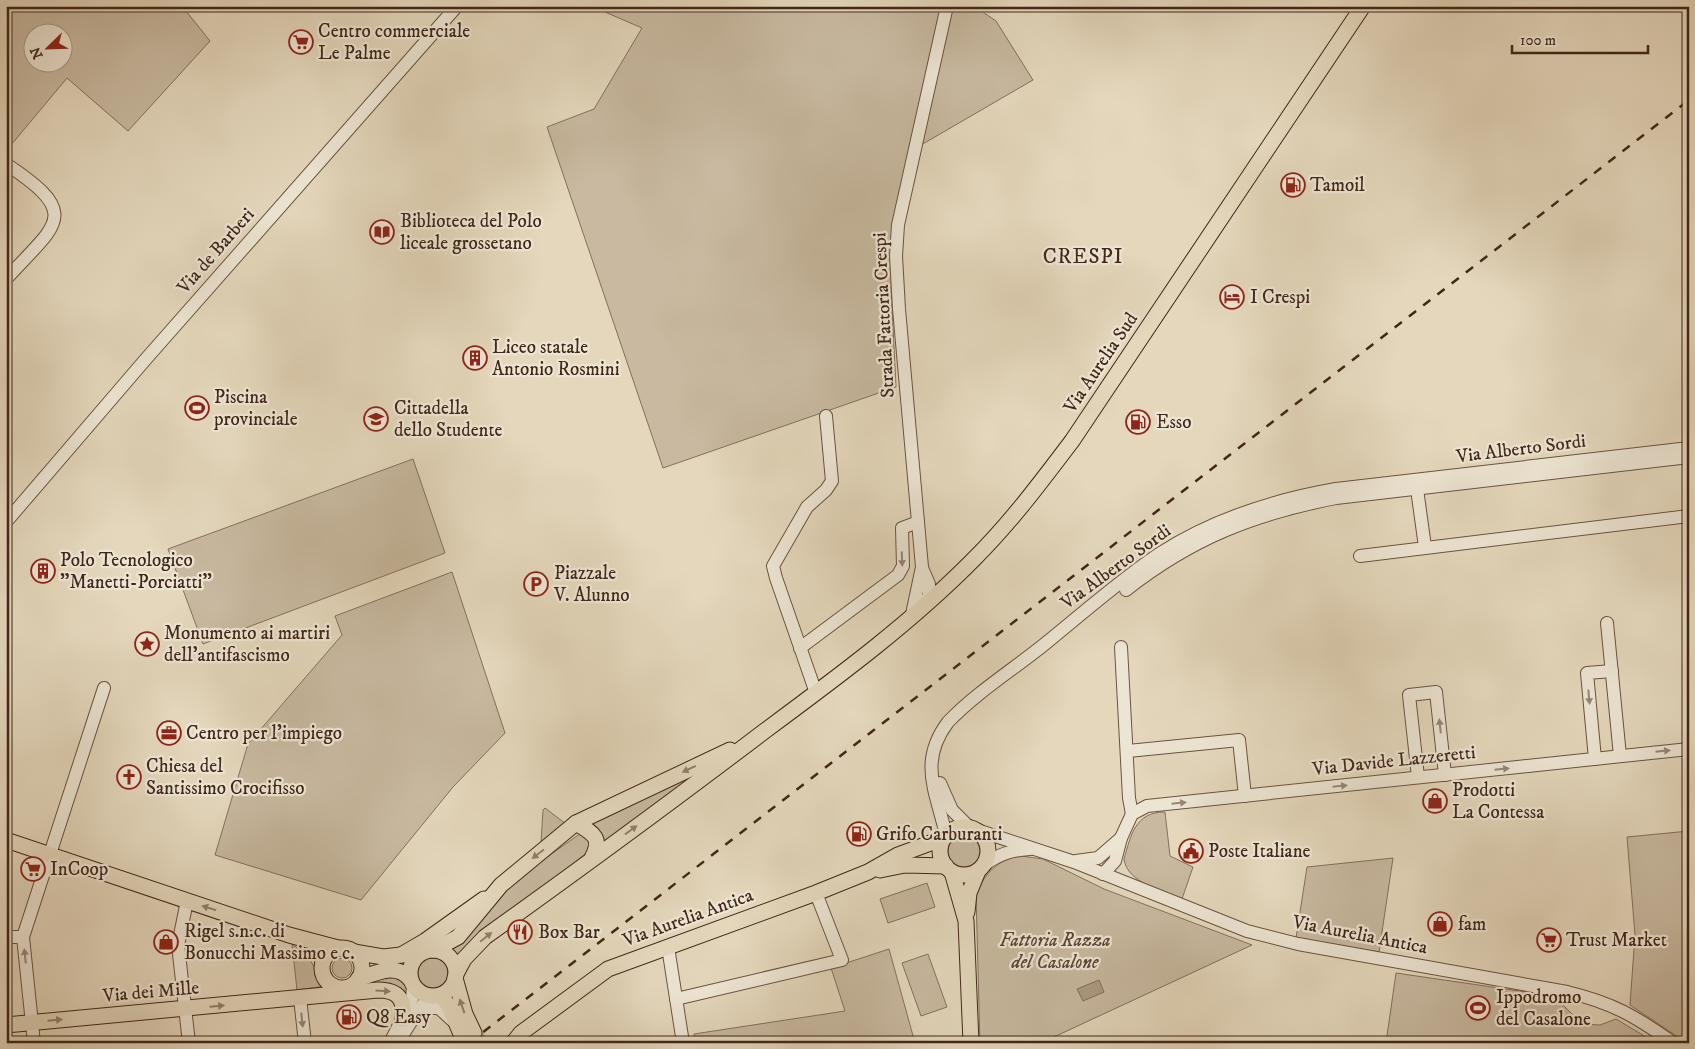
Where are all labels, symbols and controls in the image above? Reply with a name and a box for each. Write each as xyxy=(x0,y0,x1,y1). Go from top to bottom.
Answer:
place label: Centro commerciale Le Palme xyxy=(318,20,470,65)
north arrow xyxy=(22,22,72,72)
scale bar xyxy=(1512,22,1649,54)
supermarket icon: Centro commerciale Le Palme xyxy=(288,29,314,55)
text: 100 m xyxy=(1520,31,1556,50)
text: N xyxy=(26,43,47,61)
fuel station icon: Tamoil xyxy=(1280,172,1306,198)
place label: Tamoil xyxy=(1310,174,1365,197)
street label: Via de Barberi xyxy=(172,203,260,299)
place label: Biblioteca del Polo liceale grossetano xyxy=(400,210,542,255)
library icon: Biblioteca del Polo liceale grossetano xyxy=(369,219,395,245)
street label: Strada Fattoria Crespi xyxy=(868,232,900,398)
district label: CRESPI xyxy=(1043,244,1123,270)
hotel icon: I Crespi xyxy=(1219,284,1245,310)
place label: I Crespi xyxy=(1250,286,1310,309)
street label: Via Aurelia Sud xyxy=(1058,308,1143,419)
place label: Liceo statale Antonio Rosmini xyxy=(492,336,620,381)
building icon: Liceo statale Antonio Rosmini xyxy=(462,345,488,371)
place label: Piscina provinciale xyxy=(213,386,298,431)
sports icon: Piscina provinciale xyxy=(184,395,210,421)
place label: Cittadella dello Studente xyxy=(394,397,502,442)
school or university icon: Cittadella dello Studente xyxy=(363,406,389,432)
fuel station icon: Esso xyxy=(1125,409,1151,435)
place label: Esso xyxy=(1156,411,1191,434)
street label: Via Alberto Sordi xyxy=(1454,430,1587,468)
street label: Via Alberto Sordi xyxy=(1056,519,1176,615)
place label: Polo Tecnologico "Manetti-Porciatti" xyxy=(60,549,212,594)
one-way arrow xyxy=(899,551,907,567)
building icon: Polo Tecnologico "Manetti-Porciatti" xyxy=(30,558,56,584)
place label: Piazzale V. Alunno xyxy=(553,562,630,607)
parking icon: Piazzale V. Alunno xyxy=(523,571,549,597)
place label: Monumento ai martiri dell'antifascismo xyxy=(164,622,330,667)
place icon: Monumento ai martiri dell'antifascismo xyxy=(134,631,160,657)
one-way arrow xyxy=(1585,689,1593,705)
one-way arrow xyxy=(1436,718,1444,734)
office icon: Centro per l'impiego xyxy=(156,720,182,746)
place label: Centro per l'impiego xyxy=(186,722,342,745)
street label: Via Davide Lazzeretti xyxy=(1310,741,1477,781)
one-way arrow xyxy=(1656,747,1672,755)
place label: Chiesa del Santissimo Crocifisso xyxy=(146,755,305,800)
church icon: Chiesa del Santissimo Crocifisso xyxy=(116,764,142,790)
one-way arrow xyxy=(1494,765,1510,773)
one-way arrow xyxy=(682,766,696,774)
place label: Prodotti La Contessa xyxy=(1452,779,1544,824)
one-way arrow xyxy=(1333,782,1349,790)
shop icon: Prodotti La Contessa xyxy=(1422,788,1448,814)
one-way arrow xyxy=(1171,799,1187,807)
fuel station icon: Grifo Carburanti xyxy=(846,821,872,847)
place label: Grifo Carburanti xyxy=(876,823,1002,846)
one-way arrow xyxy=(625,825,638,835)
public building icon: Poste Italiane xyxy=(1178,838,1204,864)
place label: Poste Italiane xyxy=(1208,840,1310,863)
one-way arrow xyxy=(532,848,545,859)
supermarket icon: InCoop xyxy=(20,856,46,882)
place label: InCoop xyxy=(50,858,108,881)
street label: Via Aurelia Antica xyxy=(619,884,756,953)
one-way arrow xyxy=(202,904,217,912)
street label: Via Aurelia Antica xyxy=(1290,910,1429,959)
shop icon: fam xyxy=(1427,911,1453,937)
place label: fam xyxy=(1458,913,1486,936)
restaurant icon: Box Bar xyxy=(507,919,533,945)
place label: Rigel s.n.c. di Bonucchi Massimo e c. xyxy=(184,920,355,965)
place label: Box Bar xyxy=(538,921,600,944)
supermarket icon: Trust Market xyxy=(1536,927,1562,953)
shop icon: Rigel s.n.c. di Bonucchi Massimo e c. xyxy=(153,929,179,955)
park label: Fattoria Razza del Casalone xyxy=(999,929,1111,974)
place label: Trust Market xyxy=(1566,929,1667,952)
one-way arrow xyxy=(479,931,492,942)
one-way arrow xyxy=(21,948,29,964)
street label: Via dei Mille xyxy=(101,976,200,1008)
place label: Ippodromo del Casalone xyxy=(1496,986,1591,1031)
one-way arrow xyxy=(375,987,391,995)
sports icon: Ippodromo del Casalone xyxy=(1465,995,1491,1021)
one-way arrow xyxy=(458,999,466,1014)
one-way arrow xyxy=(209,1002,225,1010)
fuel station icon: Q8 Easy xyxy=(336,1004,362,1030)
place label: Q8 Easy xyxy=(366,1006,432,1029)
one-way arrow xyxy=(298,1013,306,1029)
one-way arrow xyxy=(47,1016,63,1024)

